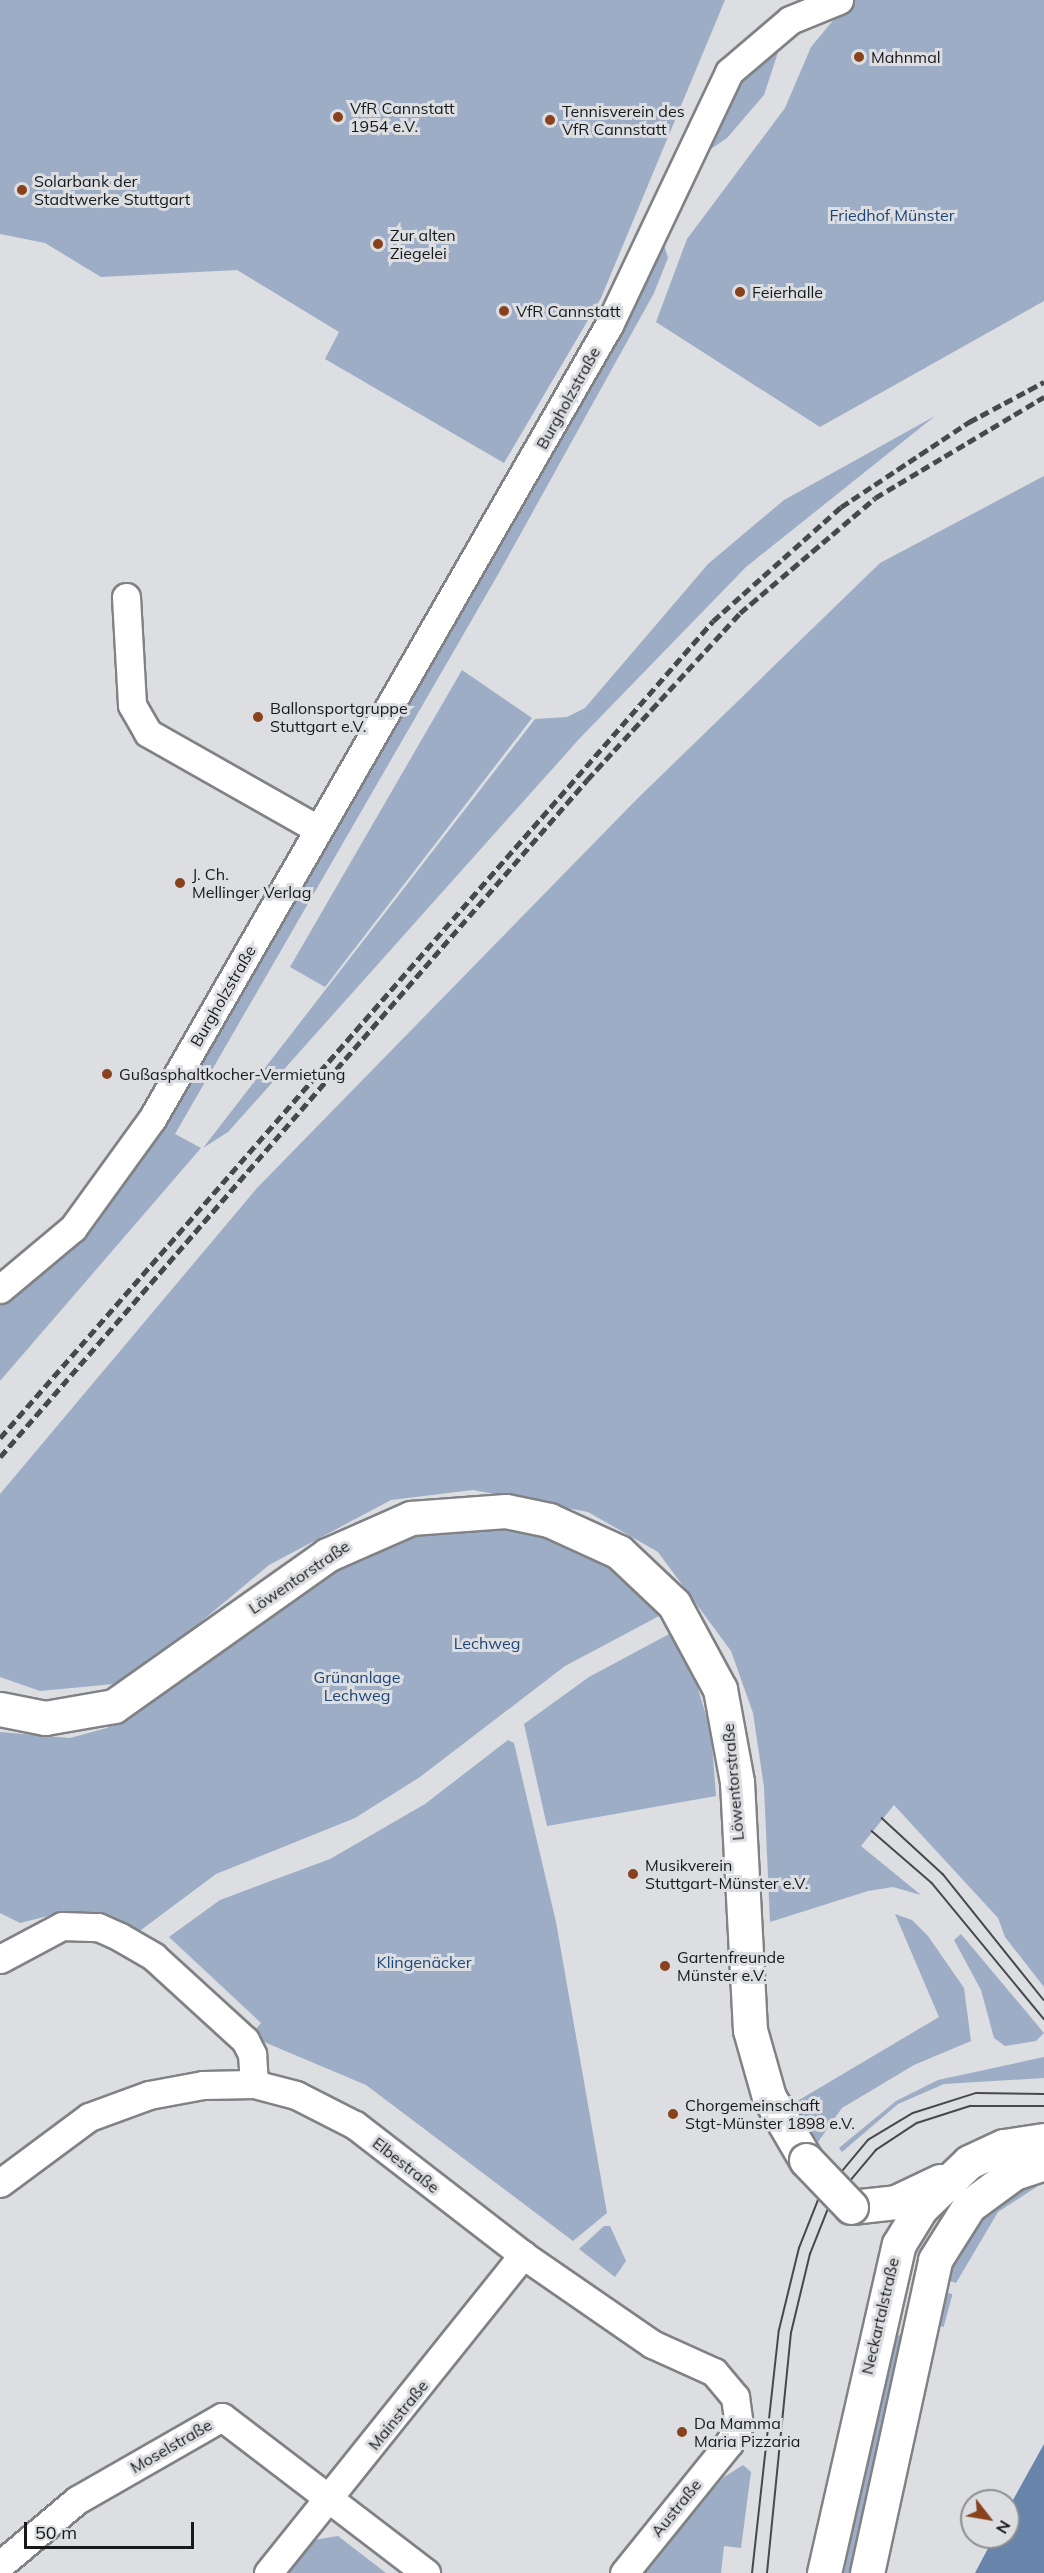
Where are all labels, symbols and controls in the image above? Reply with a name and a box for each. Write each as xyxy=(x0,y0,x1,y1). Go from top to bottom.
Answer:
place label: Mahnmal xyxy=(871,47,941,67)
marker: Mahnmal xyxy=(852,50,866,64)
place label: VfR Cannstatt 1954 e.V. xyxy=(350,98,455,136)
place label: Tennisverein des VfR Cannstatt xyxy=(562,101,685,139)
marker: VfR Cannstatt 1954 e.V. xyxy=(331,110,345,124)
marker: Tennisverein des VfR Cannstatt xyxy=(543,113,557,127)
place label: Solarbank der Stadtwerke Stuttgart xyxy=(34,171,190,209)
marker: Solarbank der Stadtwerke Stuttgart xyxy=(15,183,29,197)
park label: Friedhof Münster xyxy=(830,205,954,225)
place label: Zur alten Ziegelei xyxy=(390,225,456,263)
marker: Zur alten Ziegelei xyxy=(371,237,385,251)
place label: Feierhalle xyxy=(752,282,823,302)
marker: Feierhalle xyxy=(733,285,747,299)
place label: VfR Cannstatt xyxy=(516,301,621,321)
marker: VfR Cannstatt xyxy=(497,304,511,318)
street label: Burgholzstraße xyxy=(532,344,604,452)
place label: Ballonsportgruppe Stuttgart e.V. xyxy=(270,698,408,736)
marker: Ballonsportgruppe Stuttgart e.V. xyxy=(251,710,265,724)
place label: J. Ch. Mellinger Verlag xyxy=(192,864,311,902)
marker: J. Ch. Mellinger Verlag xyxy=(173,876,187,890)
street label: Burgholzstraße xyxy=(186,942,260,1050)
place label: Gußasphaltkocher-Vermietung xyxy=(119,1064,345,1084)
marker: Gußasphaltkocher-Vermietung xyxy=(100,1067,114,1081)
street label: Löwentorstraße xyxy=(245,1536,353,1618)
park label: Lechweg xyxy=(454,1633,520,1653)
park label: Grünanlage Lechweg xyxy=(314,1667,400,1705)
street label: Löwentorstraße xyxy=(718,1723,748,1841)
place label: Musikverein Stuttgart-Münster e.V. xyxy=(645,1855,808,1893)
marker: Musikverein Stuttgart-Münster e.V. xyxy=(626,1867,640,1881)
place label: Gartenfreunde Münster e.V. xyxy=(677,1947,785,1985)
park label: Klingenäcker xyxy=(377,1952,471,1972)
marker: Gartenfreunde Münster e.V. xyxy=(658,1959,672,1973)
place label: Chorgemeinschaft Stgt-Münster 1898 e.V. xyxy=(685,2095,855,2133)
marker: Chorgemeinschaft Stgt-Münster 1898 e.V. xyxy=(666,2107,680,2121)
street label: Elbestraße xyxy=(369,2133,443,2197)
street label: Neckartalstraße xyxy=(857,2256,903,2376)
street label: Mainstraße xyxy=(364,2376,432,2454)
place label: Da Mamma Maria Pizzaria xyxy=(694,2413,800,2451)
street label: Moselstraße xyxy=(127,2415,215,2477)
marker: Da Mamma Maria Pizzaria xyxy=(675,2425,689,2439)
street label: Austraße xyxy=(647,2475,705,2541)
north arrow xyxy=(960,2489,1020,2549)
scale bar xyxy=(27,2510,196,2548)
text: N xyxy=(992,2517,1015,2538)
text: 50 m xyxy=(35,2521,77,2544)

